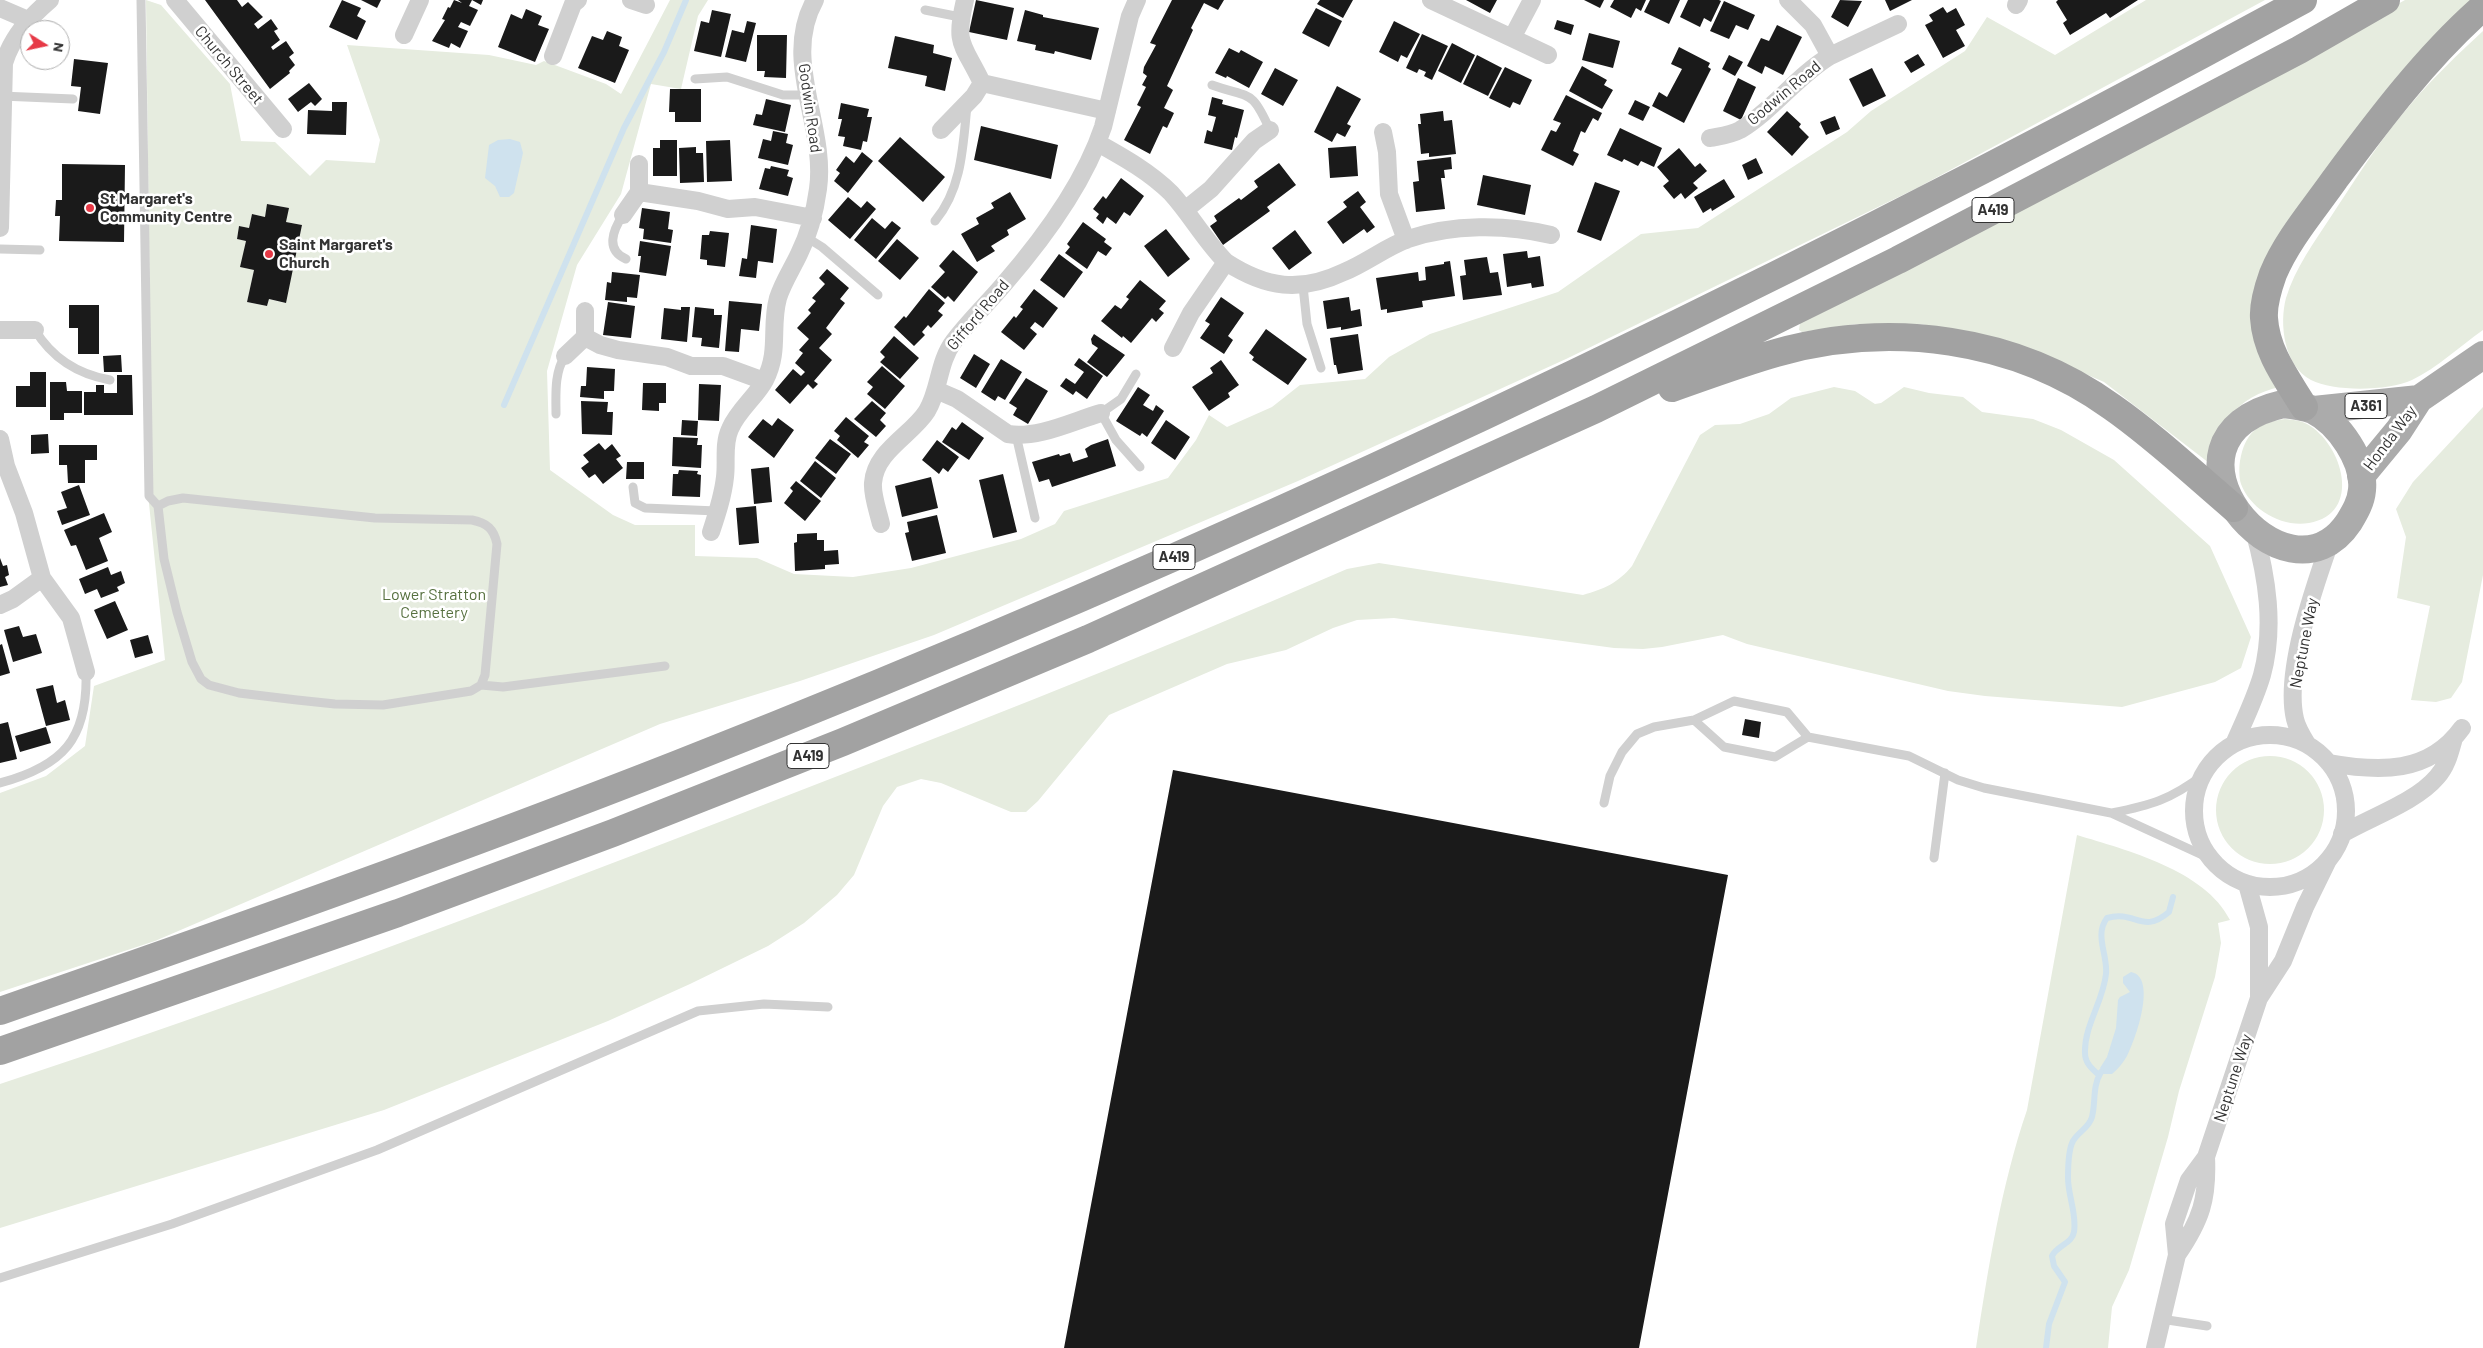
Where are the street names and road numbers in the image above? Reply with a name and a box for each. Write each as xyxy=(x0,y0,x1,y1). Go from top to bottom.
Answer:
street label: Church Street xyxy=(191,22,267,108)
street label: Godwin Road xyxy=(1743,57,1825,129)
street label: Godwin Road xyxy=(794,62,826,154)
road number: A419 xyxy=(1972,198,2014,222)
street label: Gifford Road xyxy=(943,276,1013,354)
road number: A361 xyxy=(2345,394,2387,418)
street label: Honda Way xyxy=(2359,402,2421,474)
road number: A419 xyxy=(1153,544,1195,570)
street label: Neptune Way xyxy=(2286,596,2322,690)
road number: A419 xyxy=(787,744,829,768)
street label: Neptune Way xyxy=(2210,1031,2256,1125)

